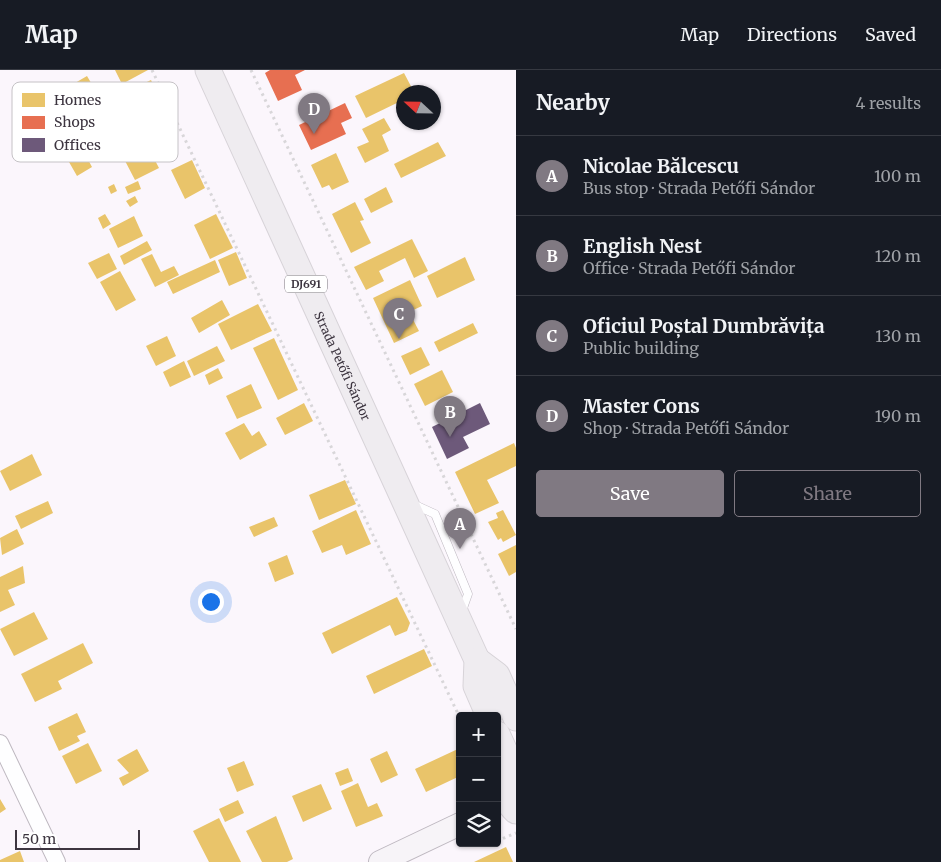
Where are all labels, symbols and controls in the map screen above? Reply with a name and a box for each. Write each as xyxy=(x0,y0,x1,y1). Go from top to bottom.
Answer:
text: Map xyxy=(25,19,78,50)
text: Map xyxy=(681,23,719,46)
text: Directions xyxy=(747,23,837,46)
text: Saved xyxy=(865,23,916,46)
legend xyxy=(12,82,178,162)
north arrow xyxy=(396,85,441,130)
text: Nearby xyxy=(536,89,610,116)
text: Homes xyxy=(54,91,101,109)
pin: D xyxy=(298,93,330,134)
text: 4 results xyxy=(855,93,921,113)
text: Shops xyxy=(54,113,95,131)
text: Offices xyxy=(54,136,101,154)
text: Nicolae Bălcescu xyxy=(583,154,739,178)
text: A xyxy=(546,166,558,186)
text: 100 m xyxy=(874,166,921,186)
text: Bus stop · Strada Petőfi Sándor xyxy=(583,178,815,198)
text: English Nest xyxy=(583,234,702,258)
text: B xyxy=(546,246,558,266)
text: 120 m xyxy=(875,246,921,266)
text: Office · Strada Petőfi Sándor xyxy=(583,258,795,278)
road number: DJ691 xyxy=(285,275,327,292)
pin: C xyxy=(383,298,415,339)
street label: Strada Petőfi Sándor xyxy=(311,309,374,423)
text: Oficiul Poștal Dumbrăvița xyxy=(583,314,825,338)
text: C xyxy=(547,326,557,346)
text: 130 m xyxy=(875,326,921,346)
text: Public building xyxy=(583,338,699,358)
text: Master Cons xyxy=(583,394,700,418)
pin: B xyxy=(434,396,466,437)
text: D xyxy=(546,406,558,426)
text: 190 m xyxy=(875,406,921,426)
text: Shop · Strada Petőfi Sándor xyxy=(583,418,789,438)
button: Save xyxy=(536,470,724,517)
button: Share xyxy=(734,470,921,517)
pin: A xyxy=(444,508,476,549)
your location xyxy=(198,589,224,615)
map controls xyxy=(456,712,501,847)
button: + xyxy=(456,712,501,757)
button: − xyxy=(456,757,501,802)
button: layers xyxy=(456,802,501,847)
scale bar xyxy=(15,827,140,850)
text: 50 m xyxy=(22,830,56,848)

